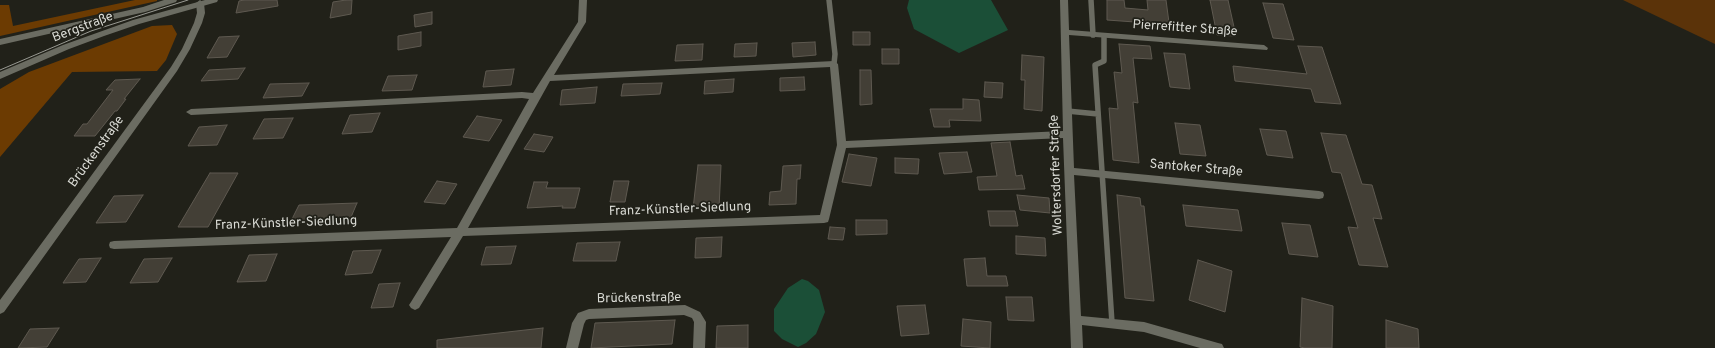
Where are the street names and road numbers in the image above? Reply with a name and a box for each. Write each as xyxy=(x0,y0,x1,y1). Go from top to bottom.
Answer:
street label: Bergstraße xyxy=(50,9,116,47)
street label: Pierrefitter Straße xyxy=(1132,18,1238,40)
street label: Brückenstraße xyxy=(66,113,128,191)
street label: Woltersdorfer Straße xyxy=(1047,114,1067,236)
street label: Santoker Straße xyxy=(1149,157,1243,181)
street label: Franz-Künstler-Siedlung xyxy=(609,200,751,220)
street label: Franz-Künstler-Siedlung xyxy=(215,214,357,234)
street label: Brückenstraße xyxy=(597,290,681,308)

